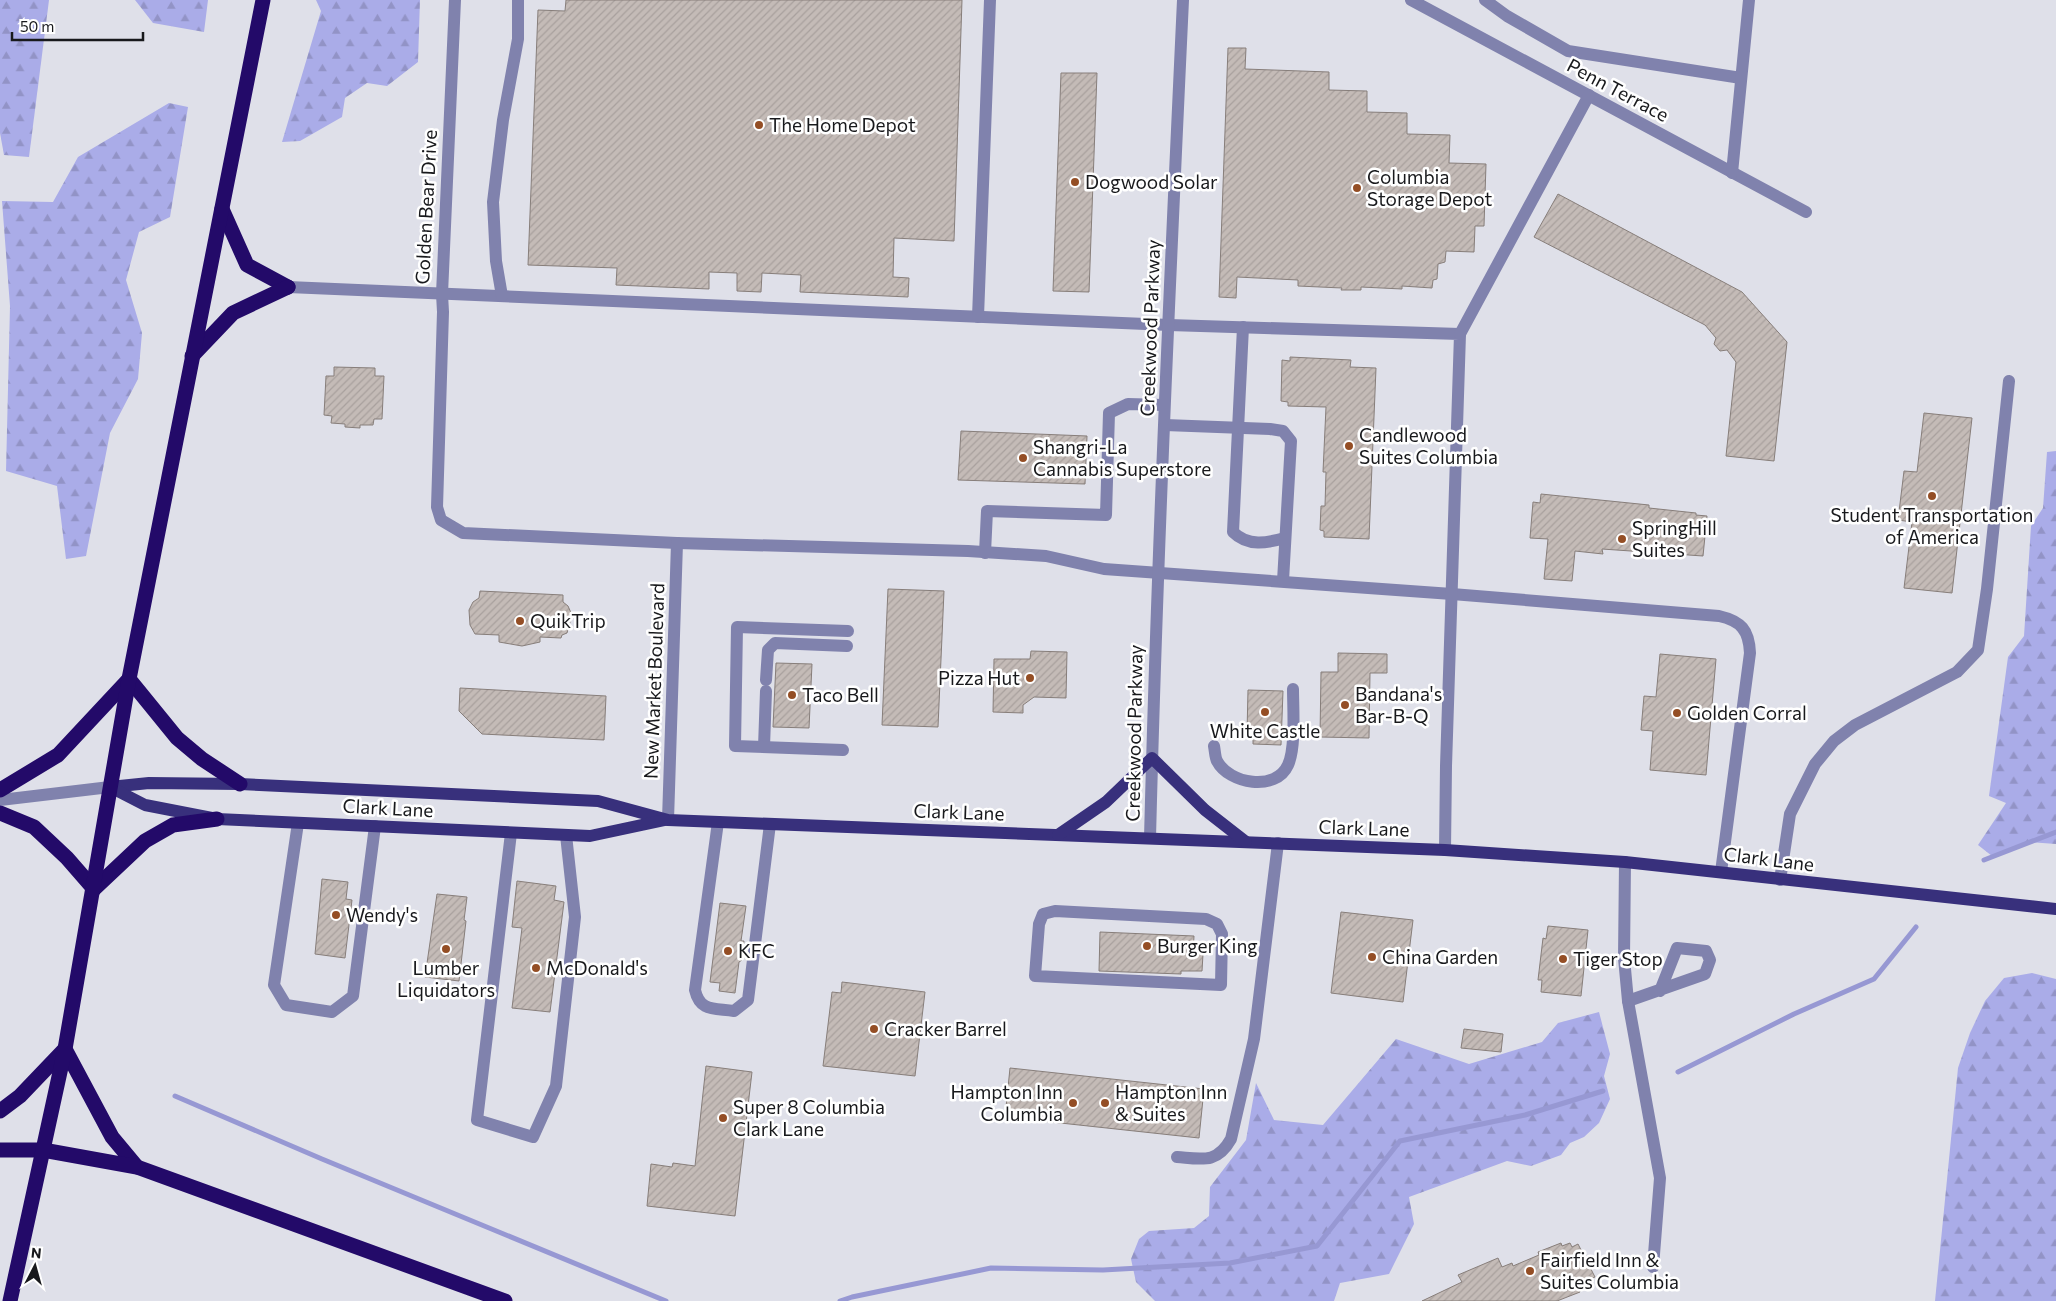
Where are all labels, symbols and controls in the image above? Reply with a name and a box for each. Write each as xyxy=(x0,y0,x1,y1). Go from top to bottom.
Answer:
scale bar xyxy=(12,10,144,42)
text: 50 m xyxy=(20,17,54,35)
street label: Penn Terrace xyxy=(1563,53,1673,126)
place label: The Home Depot xyxy=(769,113,916,136)
marker: The Home Depot xyxy=(753,119,765,131)
street label: Golden Bear Drive xyxy=(410,129,441,285)
place label: Columbia Storage Depot xyxy=(1367,165,1493,210)
place label: Dogwood Solar xyxy=(1085,170,1218,193)
marker: Dogwood Solar xyxy=(1069,176,1081,188)
marker: Columbia Storage Depot xyxy=(1351,182,1363,194)
street label: Creekwood Parkway xyxy=(1135,239,1164,417)
place label: Candlewood Suites Columbia xyxy=(1359,423,1498,468)
place label: Shangri-La Cannabis Superstore xyxy=(1033,435,1211,480)
marker: Candlewood Suites Columbia xyxy=(1343,440,1355,452)
marker: Shangri-La Cannabis Superstore xyxy=(1017,452,1029,464)
marker: Student Transportation of America xyxy=(1926,490,1938,502)
place label: Student Transportation of America xyxy=(1831,503,2033,548)
place label: SpringHill Suites xyxy=(1632,516,1717,561)
marker: SpringHill Suites xyxy=(1616,533,1628,545)
street label: New Market Boulevard xyxy=(639,583,668,779)
place label: QuikTrip xyxy=(530,609,606,632)
marker: QuikTrip xyxy=(514,615,526,627)
street label: Creekwood Parkway xyxy=(1120,644,1147,822)
place label: Pizza Hut xyxy=(938,666,1020,689)
marker: Pizza Hut xyxy=(1024,672,1036,684)
place label: Bandana's Bar-B-Q xyxy=(1355,682,1442,727)
place label: Taco Bell xyxy=(802,683,879,706)
marker: Taco Bell xyxy=(786,689,798,701)
marker: Bandana's Bar-B-Q xyxy=(1339,699,1351,711)
place label: Golden Corral xyxy=(1687,701,1807,724)
marker: White Castle xyxy=(1259,706,1271,718)
marker: Golden Corral xyxy=(1671,707,1683,719)
place label: White Castle xyxy=(1210,719,1320,742)
street label: Clark Lane xyxy=(342,794,434,821)
street label: Clark Lane xyxy=(913,798,1005,825)
street label: Clark Lane xyxy=(1318,814,1410,841)
street label: Clark Lane xyxy=(1722,842,1816,875)
place label: Wendy's xyxy=(346,903,418,926)
marker: Wendy's xyxy=(330,909,342,921)
place label: Burger King xyxy=(1157,934,1258,957)
place label: KFC xyxy=(738,939,775,962)
marker: Burger King xyxy=(1141,940,1153,952)
marker: Lumber Liquidators xyxy=(440,943,452,955)
marker: KFC xyxy=(722,945,734,957)
place label: China Garden xyxy=(1382,945,1498,968)
place label: Tiger Stop xyxy=(1573,947,1663,970)
marker: China Garden xyxy=(1366,951,1378,963)
marker: Tiger Stop xyxy=(1557,953,1569,965)
place label: Lumber Liquidators xyxy=(397,956,495,1001)
place label: McDonald's xyxy=(546,956,648,979)
marker: McDonald's xyxy=(530,962,542,974)
place label: Cracker Barrel xyxy=(884,1017,1007,1040)
marker: Cracker Barrel xyxy=(868,1023,880,1035)
place label: Hampton Inn Columbia xyxy=(951,1080,1063,1125)
place label: Hampton Inn & Suites xyxy=(1115,1080,1227,1125)
place label: Super 8 Columbia Clark Lane xyxy=(733,1095,885,1140)
marker: Hampton Inn Columbia xyxy=(1067,1097,1079,1109)
marker: Hampton Inn & Suites xyxy=(1099,1097,1111,1109)
marker: Super 8 Columbia Clark Lane xyxy=(717,1112,729,1124)
north arrow xyxy=(10,1241,60,1291)
text: N xyxy=(30,1244,43,1262)
place label: Fairfield Inn & Suites Columbia xyxy=(1540,1248,1679,1293)
marker: Fairfield Inn & Suites Columbia xyxy=(1524,1265,1536,1277)

